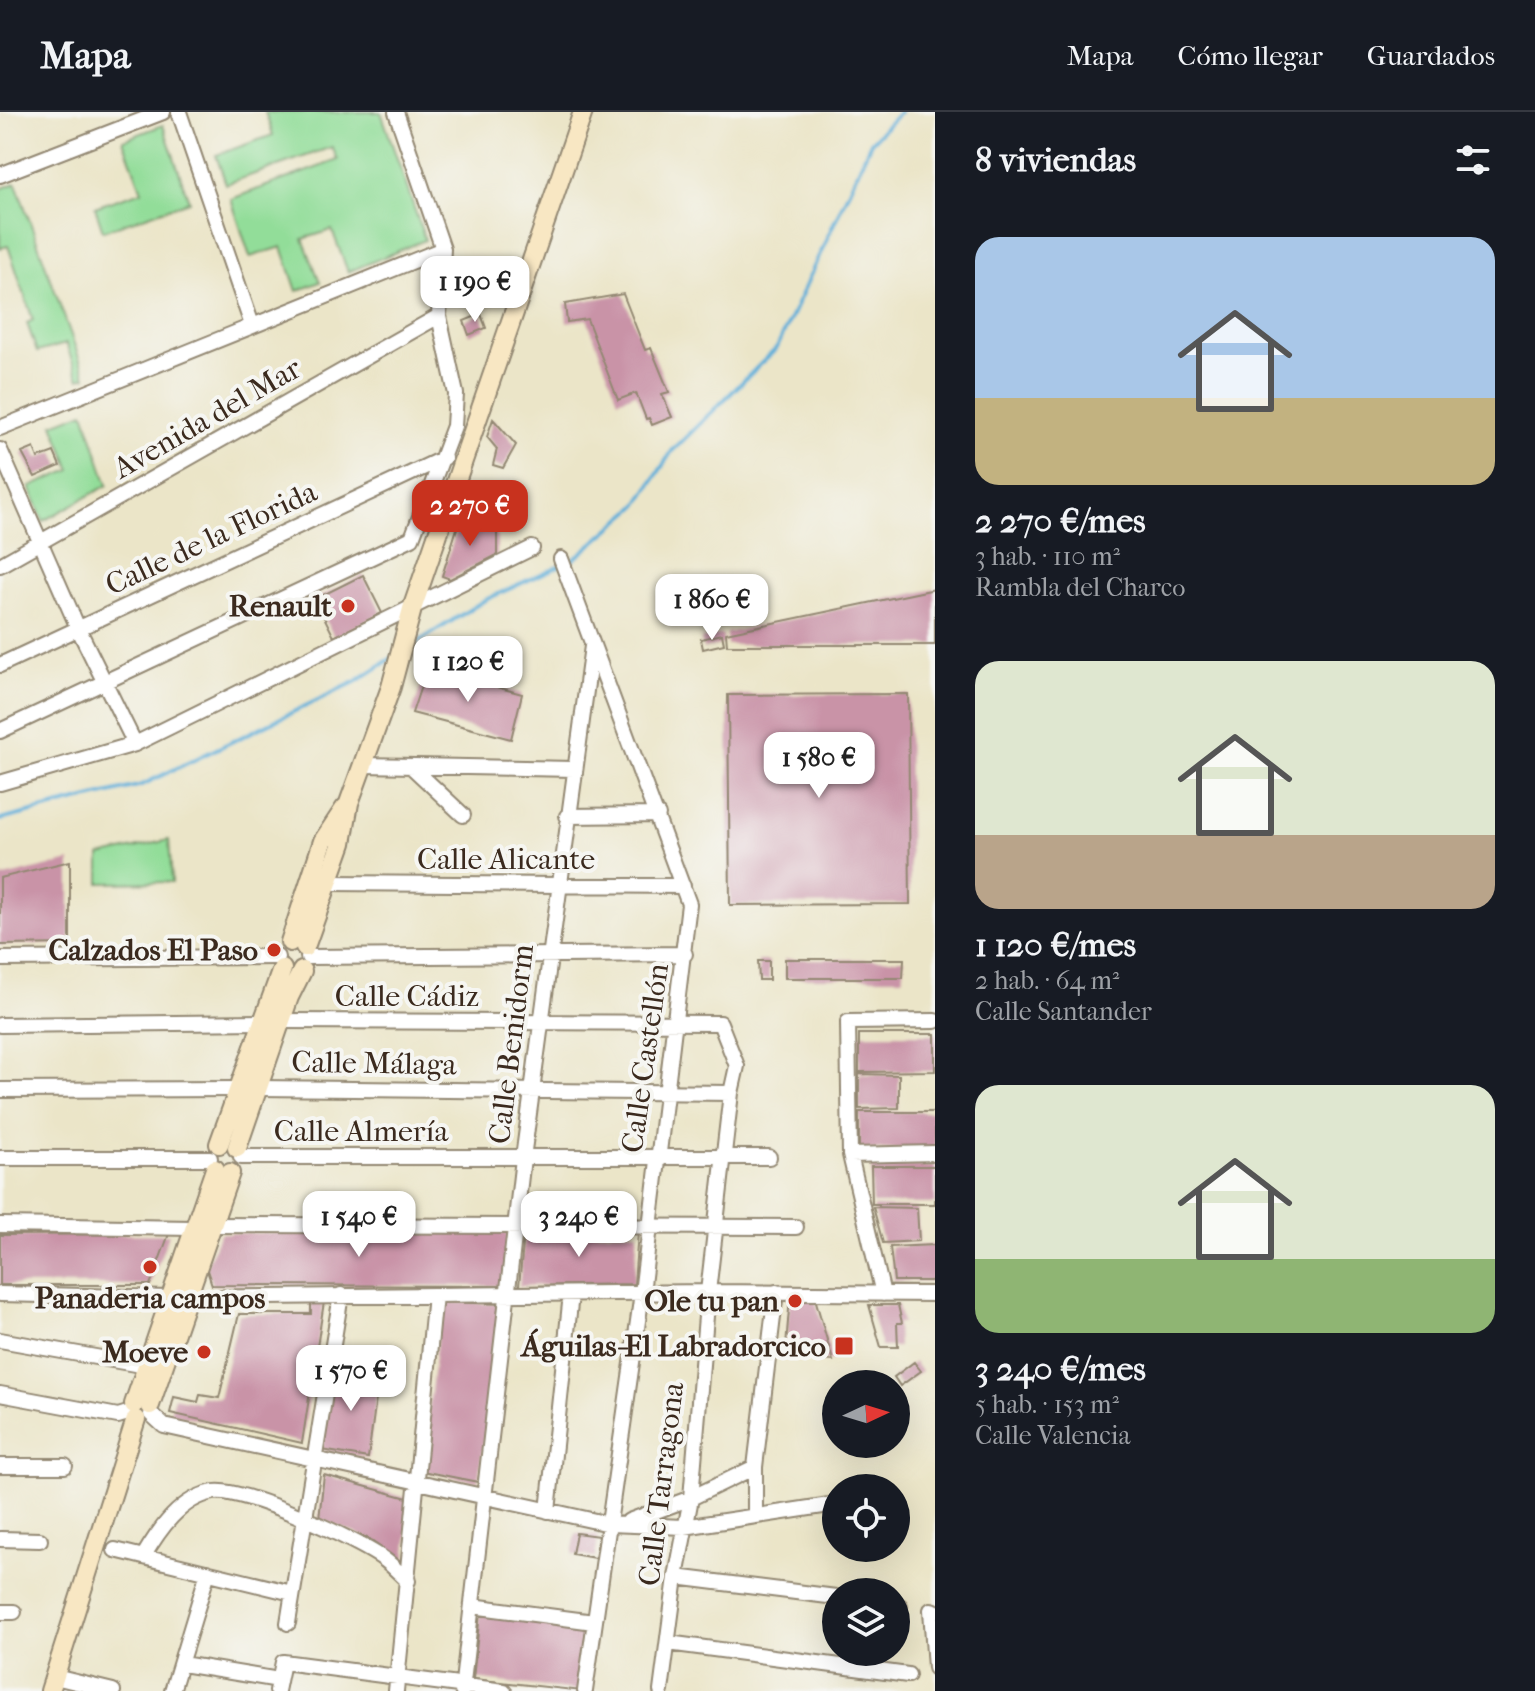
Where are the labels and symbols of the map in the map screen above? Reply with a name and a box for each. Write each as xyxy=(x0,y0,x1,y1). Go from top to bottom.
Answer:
pin: 1 190 € xyxy=(401,256,549,324)
street label: Avenida del Mar xyxy=(106,351,307,487)
street label: Calle de la Florida xyxy=(100,474,323,603)
pin: 2 270 € xyxy=(396,480,544,548)
pin: 1 860 € xyxy=(638,574,786,642)
place label: Renault xyxy=(229,589,332,624)
marker: Renault xyxy=(339,597,357,615)
pin: 1 120 € xyxy=(394,636,542,704)
pin: 1 580 € xyxy=(745,732,893,800)
street label: Calle Alicante xyxy=(417,842,595,877)
place label: Calzados El Paso xyxy=(48,933,258,968)
marker: Calzados El Paso xyxy=(265,941,283,959)
street label: Calle Benidorm xyxy=(482,942,541,1146)
street label: Calle Castellón xyxy=(615,960,676,1155)
street label: Calle Cádiz xyxy=(335,979,479,1014)
street label: Calle Málaga xyxy=(291,1045,458,1082)
street label: Calle Almería xyxy=(274,1114,449,1149)
pin: 1 540 € xyxy=(285,1191,433,1259)
pin: 3 240 € xyxy=(505,1191,653,1259)
marker: Panaderia campos xyxy=(141,1258,159,1276)
place label: Panaderia campos xyxy=(35,1281,265,1316)
place label: Ole tu pan xyxy=(644,1284,780,1319)
marker: Ole tu pan xyxy=(786,1292,804,1310)
place label: Águilas-El Labradorcico xyxy=(520,1328,826,1364)
place label: Moeve xyxy=(102,1335,188,1370)
marker: Águilas-El Labradorcico xyxy=(833,1335,855,1357)
marker: Moeve xyxy=(195,1343,213,1361)
pin: 1 570 € xyxy=(277,1345,425,1413)
north arrow xyxy=(822,1370,910,1458)
street label: Calle Tarragona xyxy=(632,1379,691,1588)

